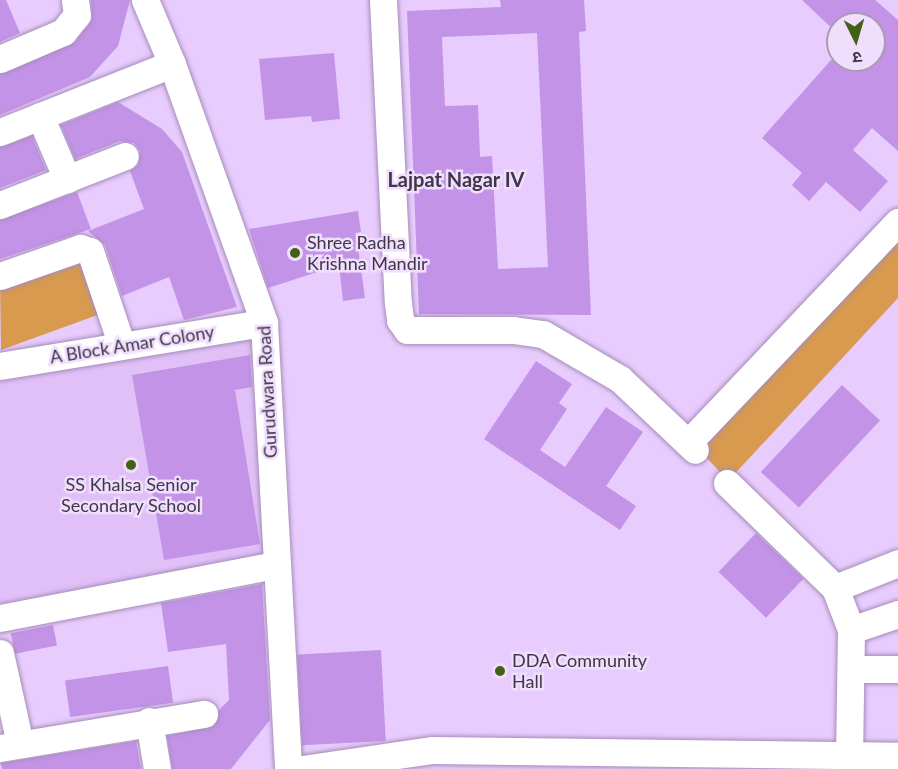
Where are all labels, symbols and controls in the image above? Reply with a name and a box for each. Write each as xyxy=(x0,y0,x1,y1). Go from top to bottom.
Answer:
north arrow xyxy=(826,12,886,72)
text: उ xyxy=(852,49,863,68)
district label: Lajpat Nagar IV xyxy=(387,167,525,191)
place label: Shree Radha Krishna Mandir xyxy=(307,232,428,274)
marker: Shree Radha Krishna Mandir xyxy=(288,246,302,260)
street label: A Block Amar Colony xyxy=(47,320,217,368)
street label: Gurudwara Road xyxy=(253,325,281,459)
marker: SS Khalsa Senior Secondary School xyxy=(124,458,138,472)
place label: SS Khalsa Senior Secondary School xyxy=(61,474,201,516)
place label: DDA Community Hall xyxy=(512,650,648,692)
marker: DDA Community Hall xyxy=(493,664,507,678)

